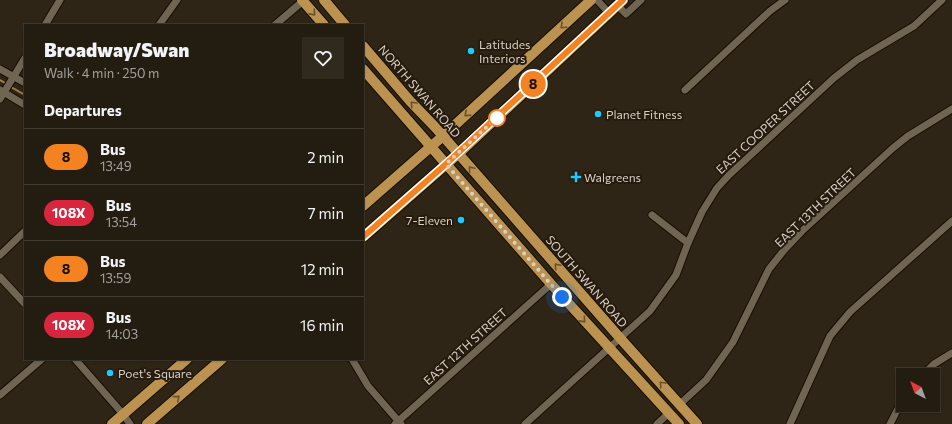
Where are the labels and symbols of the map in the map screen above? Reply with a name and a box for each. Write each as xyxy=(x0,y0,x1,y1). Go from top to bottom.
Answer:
one-way arrow xyxy=(308,8,315,15)
one-way arrow xyxy=(560,22,568,29)
place label: Latitudes Interiors xyxy=(479,37,531,65)
street label: NORTH SWAN ROAD xyxy=(376,42,464,140)
marker: Latitudes Interiors xyxy=(466,46,476,56)
line badge: 8 xyxy=(520,71,546,97)
street label: EAST COOPER STREET xyxy=(713,77,817,176)
one-way arrow xyxy=(410,101,418,109)
place label: Planet Fitness xyxy=(606,107,682,121)
unlabelled marker xyxy=(488,109,506,127)
marker: Planet Fitness xyxy=(593,109,603,119)
one-way arrow xyxy=(464,110,472,117)
street label: EAST 13TH STREET xyxy=(772,164,859,249)
one-way arrow xyxy=(468,166,476,174)
place label: Walgreens xyxy=(584,170,641,184)
marker: Walgreens xyxy=(571,172,581,182)
place label: 7-Eleven xyxy=(406,213,453,227)
marker: 7-Eleven xyxy=(456,215,466,225)
street label: SOUTH SWAN ROAD xyxy=(543,232,631,330)
one-way arrow xyxy=(555,264,562,271)
your location xyxy=(552,287,572,307)
street label: EAST 12TH STREET xyxy=(420,305,510,387)
one-way arrow xyxy=(578,315,585,322)
place label: Poet's Square xyxy=(118,366,192,380)
marker: Poet's Square xyxy=(105,368,115,378)
north arrow xyxy=(896,368,940,412)
one-way arrow xyxy=(660,382,667,389)
one-way arrow xyxy=(172,396,180,403)

